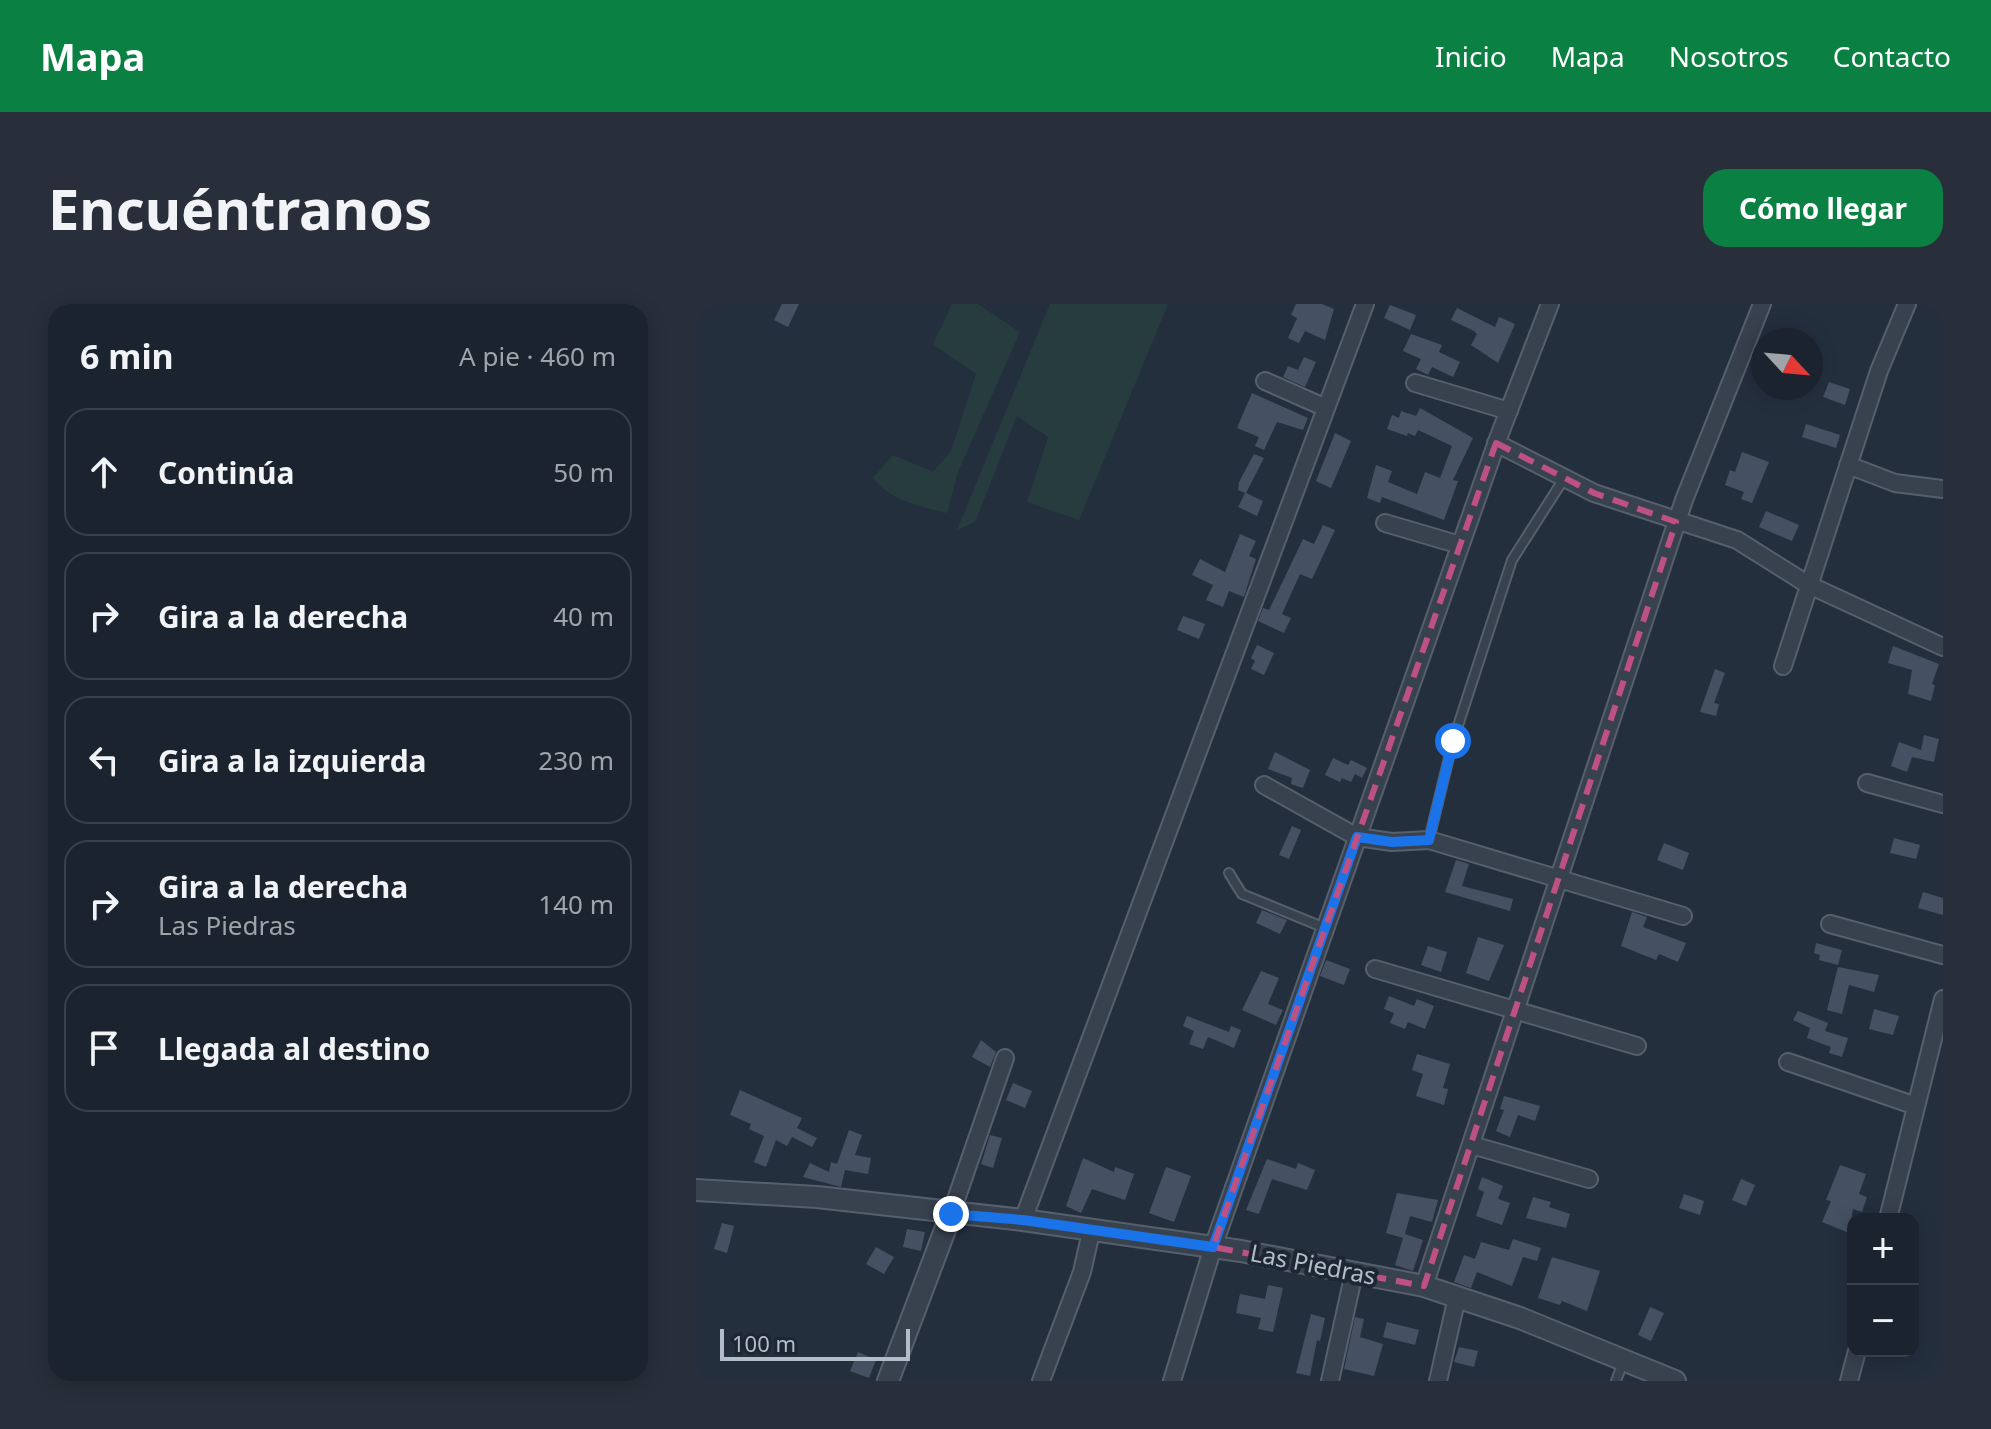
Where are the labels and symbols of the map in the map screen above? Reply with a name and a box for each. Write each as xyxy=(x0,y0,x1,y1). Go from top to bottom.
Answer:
north arrow xyxy=(1751,328,1823,400)
route start xyxy=(1435,723,1471,759)
route end xyxy=(933,1196,969,1232)
street label: Las Piedras xyxy=(1248,1235,1379,1292)
scale bar xyxy=(720,1325,910,1361)

